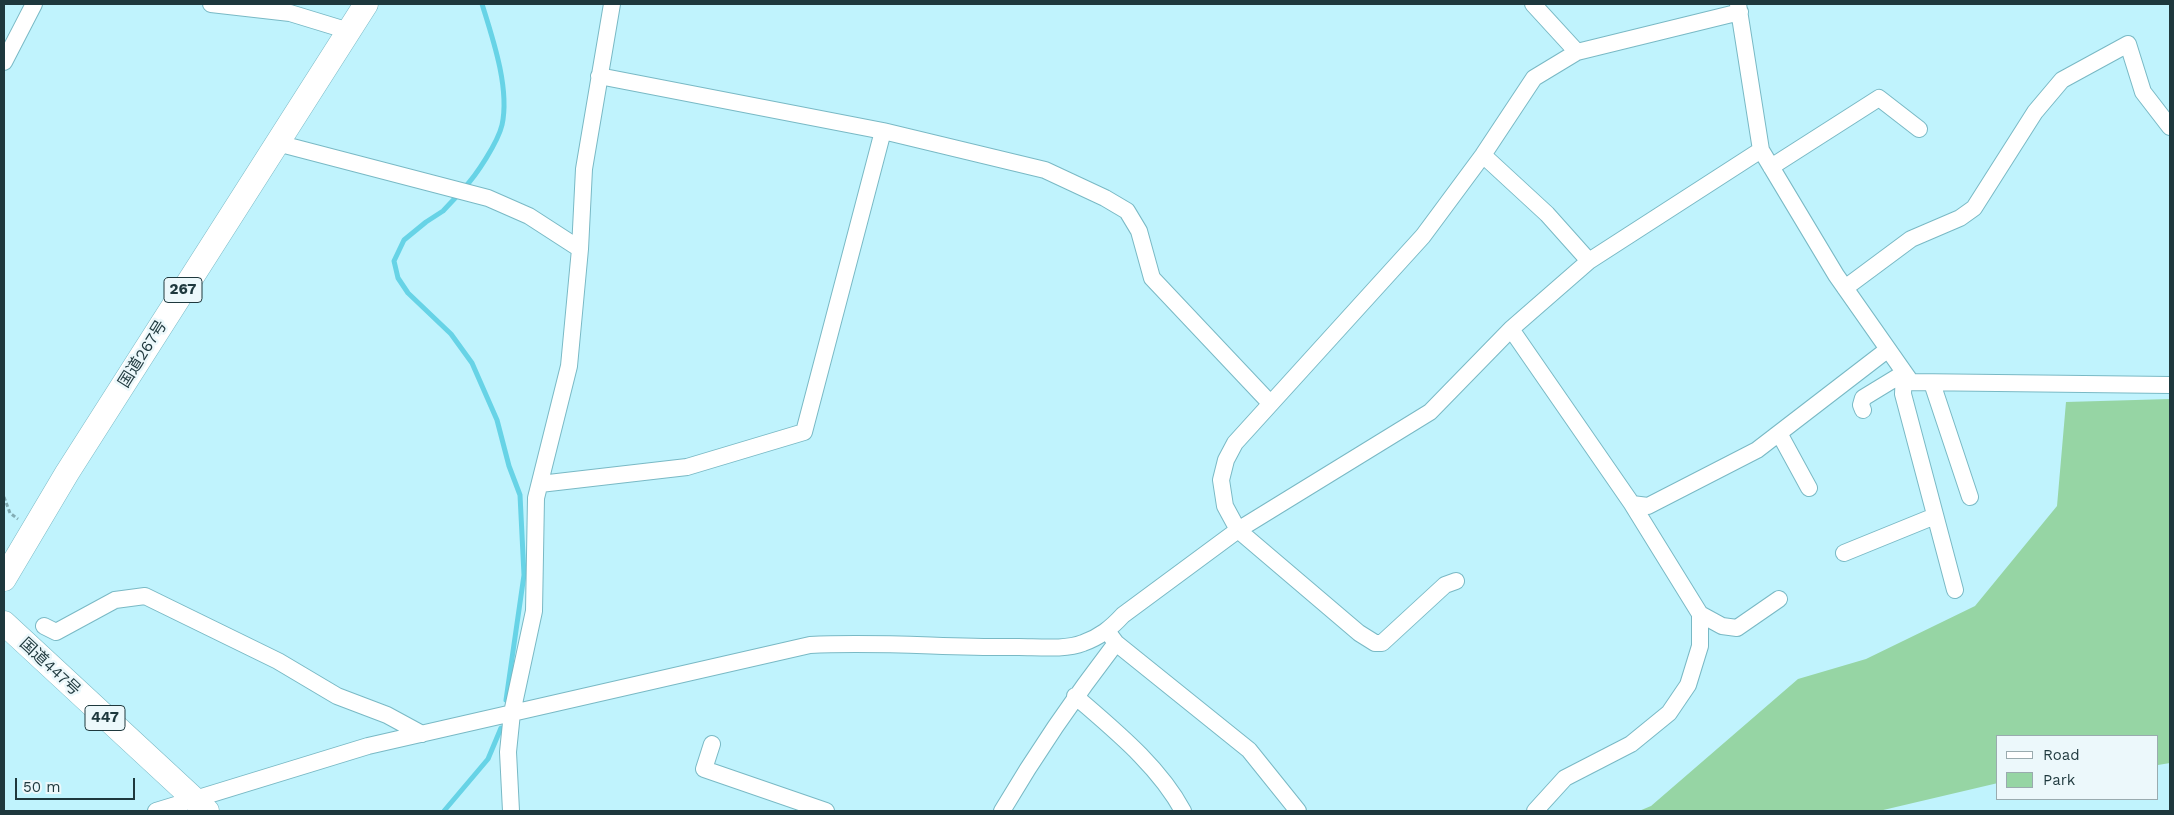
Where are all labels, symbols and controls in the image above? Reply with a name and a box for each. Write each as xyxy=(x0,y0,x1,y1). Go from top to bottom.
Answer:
road number: 267 xyxy=(164,278,202,302)
street label: 国道267号 xyxy=(115,317,171,391)
street label: 国道447号 xyxy=(16,634,84,700)
road number: 447 xyxy=(85,706,125,730)
legend xyxy=(1996,735,2159,800)
text: Road xyxy=(2043,746,2080,764)
scale bar xyxy=(18,768,138,800)
text: Park xyxy=(2043,771,2075,789)
text: 50 m xyxy=(23,778,60,796)

